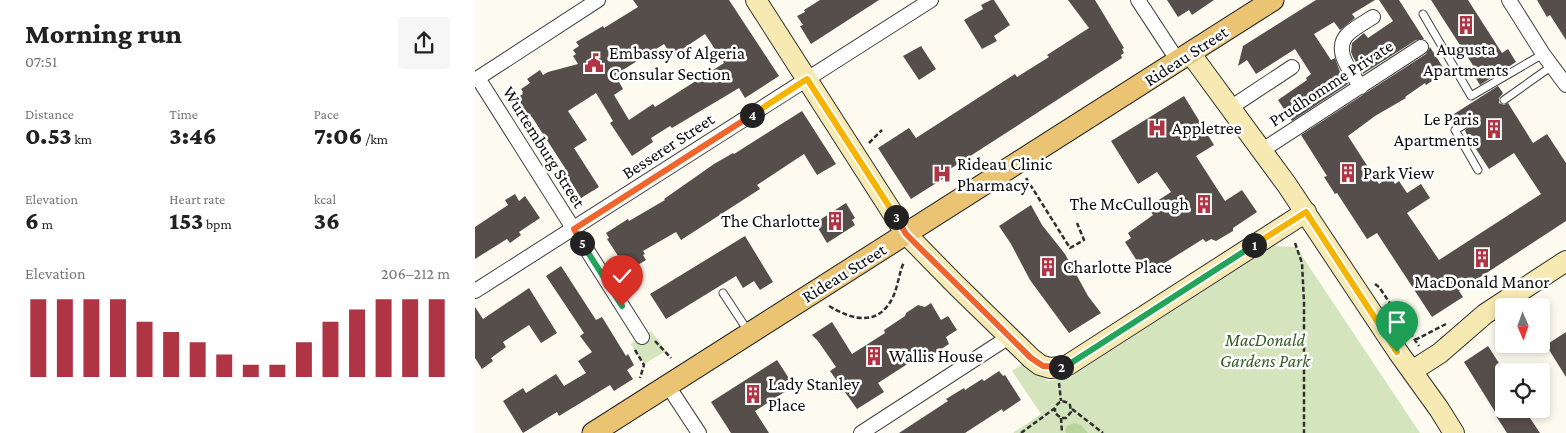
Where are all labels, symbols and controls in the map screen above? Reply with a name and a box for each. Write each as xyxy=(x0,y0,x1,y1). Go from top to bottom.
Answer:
building icon: Augusta Apartments xyxy=(1455,14,1477,36)
button: share xyxy=(398,17,450,69)
text: Morning run xyxy=(25,18,182,49)
street label: Rideau Street xyxy=(1141,21,1232,90)
street label: Prudhomme Private xyxy=(1265,35,1397,131)
place label: Augusta Apartments xyxy=(1423,39,1509,80)
place label: Embassy of Algeria Consular Section xyxy=(609,43,745,84)
public building icon: Embassy of Algeria Consular Section xyxy=(583,52,605,74)
text: 07:51 xyxy=(25,53,57,70)
street label: Wurtemburg Street xyxy=(499,83,590,212)
pin: 4 xyxy=(739,102,765,128)
text: Distance xyxy=(25,106,74,122)
text: Time xyxy=(169,106,198,122)
text: Pace xyxy=(314,106,339,122)
text: 4 xyxy=(749,107,756,123)
street label: Besserer Street xyxy=(618,108,719,183)
place label: Le Paris Apartments xyxy=(1394,109,1479,150)
hospital icon: Appletree xyxy=(1146,117,1168,139)
place label: Appletree xyxy=(1172,118,1242,138)
building icon: Le Paris Apartments xyxy=(1483,118,1505,140)
text: 0.53 xyxy=(25,122,72,149)
text: 3:46 xyxy=(169,122,217,149)
text: 7:06 xyxy=(314,122,363,149)
text: km xyxy=(72,131,92,147)
text: /km xyxy=(363,131,388,147)
place label: Rideau Clinic Pharmacy xyxy=(957,154,1053,195)
building icon: Park View xyxy=(1337,162,1359,184)
hospital icon: Rideau Clinic Pharmacy xyxy=(931,163,953,185)
place label: Park View xyxy=(1363,163,1435,183)
text: Elevation xyxy=(25,191,78,207)
text: Heart rate xyxy=(169,191,225,207)
text: kcal xyxy=(314,191,336,207)
building icon: The McCullough xyxy=(1193,193,1215,215)
place label: The McCullough xyxy=(1069,194,1189,214)
pin: 3 xyxy=(883,204,909,230)
text: 6 xyxy=(25,207,39,234)
text: 153 xyxy=(169,207,203,234)
text: 36 xyxy=(314,207,340,234)
text: 3 xyxy=(893,209,900,225)
building icon: The Charlotte xyxy=(824,210,846,232)
place label: The Charlotte xyxy=(721,211,820,231)
text: m xyxy=(39,216,53,232)
text: bpm xyxy=(203,216,232,232)
pin: 5 xyxy=(569,230,595,256)
pin: 1 xyxy=(1241,232,1267,258)
text: 5 xyxy=(579,235,586,251)
text: 1 xyxy=(1252,237,1257,253)
street label: Rideau Street xyxy=(798,239,891,307)
building icon: MacDonald Manor xyxy=(1471,247,1493,269)
pin xyxy=(601,255,643,306)
building icon: Charlotte Place xyxy=(1037,256,1059,278)
place label: Charlotte Place xyxy=(1063,257,1172,277)
icon: check xyxy=(608,262,636,290)
text: Elevation xyxy=(25,265,86,282)
text: 206–212 m xyxy=(381,265,450,282)
place label: MacDonald Manor xyxy=(1414,272,1550,292)
north arrow xyxy=(1495,298,1550,352)
map controls xyxy=(1495,298,1550,418)
pin xyxy=(1376,301,1418,352)
icon: arrive xyxy=(1383,308,1411,336)
park label: MacDonald Gardens Park xyxy=(1220,330,1311,371)
building icon: Wallis House xyxy=(863,345,885,367)
place label: Wallis House xyxy=(889,346,983,366)
pin: 2 xyxy=(1049,354,1073,380)
text: 2 xyxy=(1058,359,1065,375)
button: locate xyxy=(1495,363,1550,418)
place label: Lady Stanley Place xyxy=(768,374,860,415)
building icon: Lady Stanley Place xyxy=(742,383,764,405)

